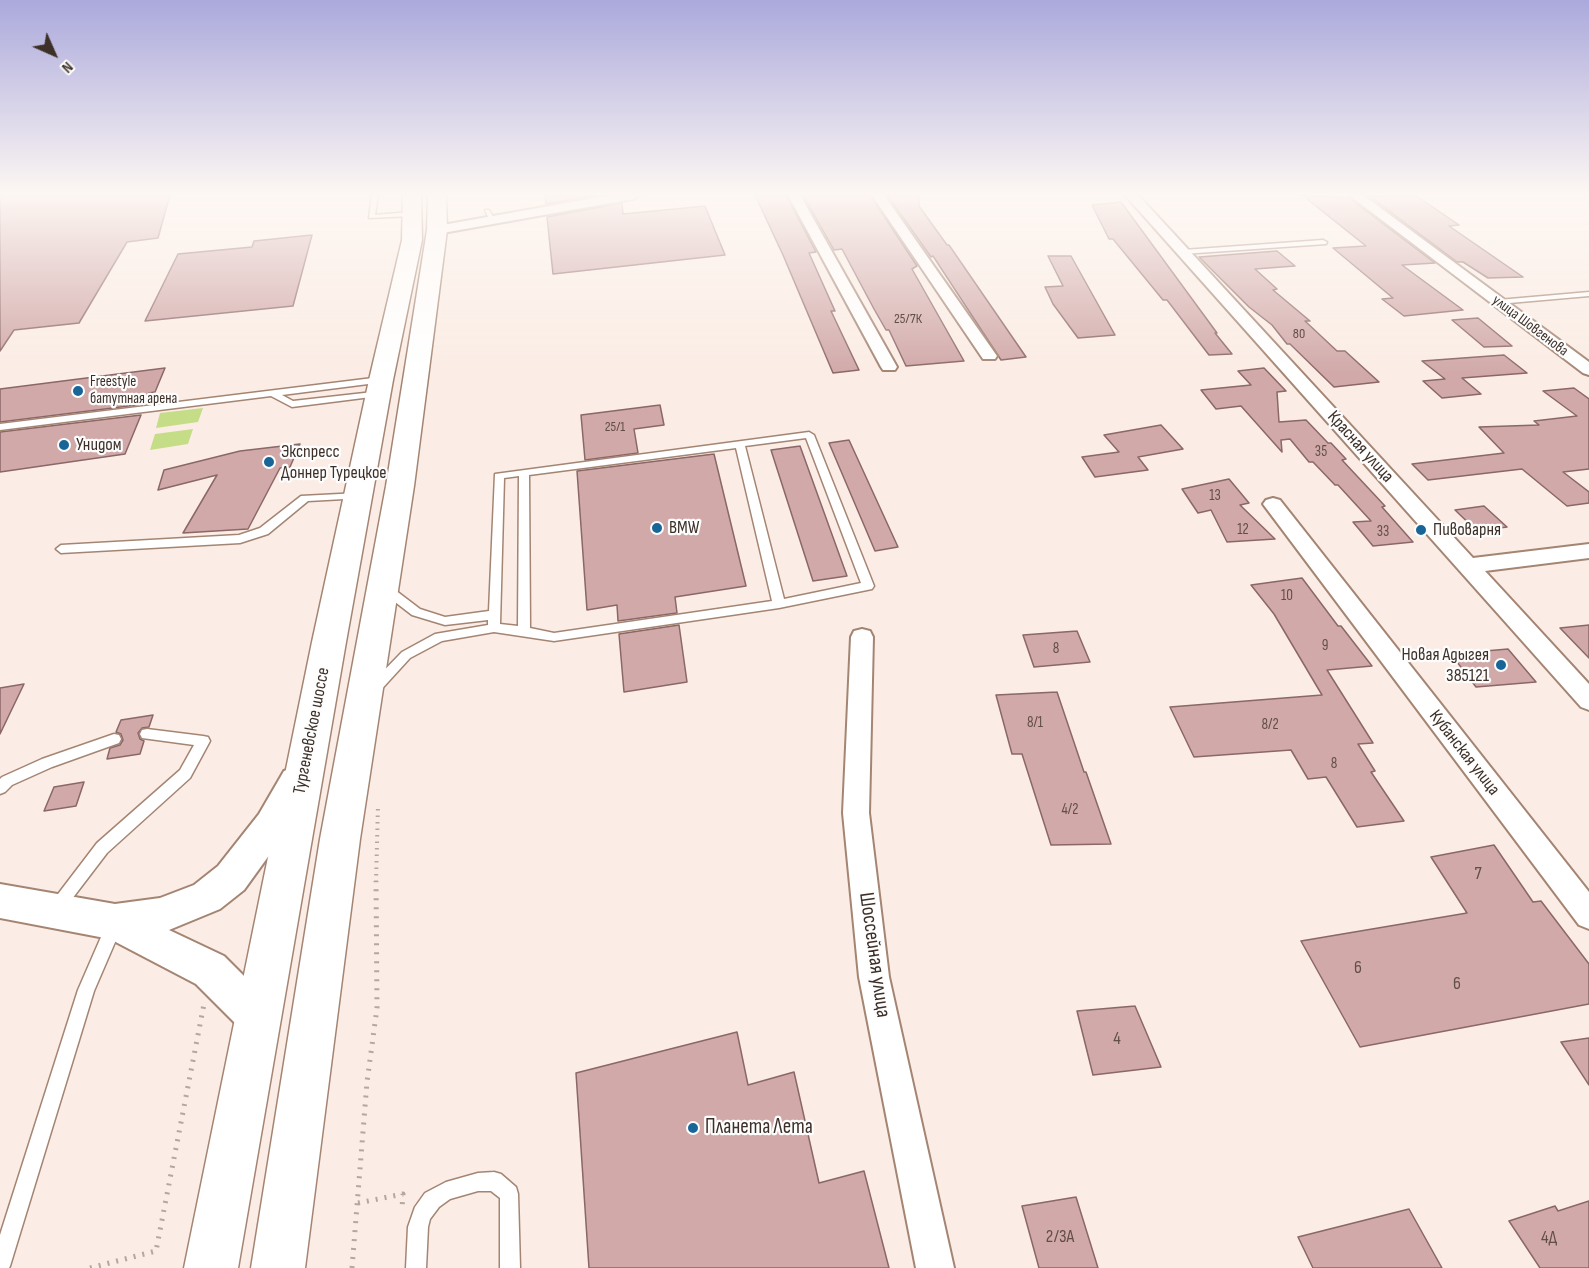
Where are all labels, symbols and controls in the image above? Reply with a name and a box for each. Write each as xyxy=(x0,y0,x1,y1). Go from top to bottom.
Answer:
north arrow xyxy=(24,24,84,84)
text: N xyxy=(57,57,77,77)
street label: улица Шовгенова xyxy=(1488,292,1572,360)
house number: 25/7К xyxy=(894,311,922,327)
house number: 80 xyxy=(1293,326,1305,342)
place label: Freestyle батутная арена xyxy=(90,373,177,408)
marker: Freestyle батутная арена xyxy=(71,384,85,398)
street label: Красная улица xyxy=(1322,407,1398,487)
house number: 25/1 xyxy=(605,419,625,435)
place label: Унидом xyxy=(76,434,122,456)
marker: Унидом xyxy=(57,438,71,452)
place label: Экспресс Доннер Турецкое xyxy=(281,441,387,484)
house number: 35 xyxy=(1315,443,1327,461)
marker: Экспресс Доннер Турецкое xyxy=(262,455,276,469)
house number: 13 xyxy=(1209,487,1221,505)
place label: BMW xyxy=(669,517,699,539)
place label: Пивоварня xyxy=(1433,519,1501,541)
marker: BMW xyxy=(650,521,664,535)
house number: 12 xyxy=(1237,521,1249,539)
house number: 33 xyxy=(1377,523,1389,541)
marker: Пивоварня xyxy=(1414,523,1428,537)
house number: 10 xyxy=(1281,587,1293,605)
house number: 9 xyxy=(1322,637,1328,655)
house number: 8 xyxy=(1053,640,1059,658)
place label: Новая Адыгея 385121 xyxy=(1401,644,1489,686)
marker: Новая Адыгея 385121 xyxy=(1494,658,1508,672)
street label: Тургеневское шоссе xyxy=(289,666,335,796)
street label: Кубанская улица xyxy=(1424,706,1504,800)
house number: 8/1 xyxy=(1027,714,1043,732)
house number: 8/2 xyxy=(1261,716,1279,734)
house number: 8 xyxy=(1331,755,1337,773)
house number: 4/2 xyxy=(1062,801,1078,819)
house number: 7 xyxy=(1474,863,1482,885)
street label: Шоссейная улица xyxy=(853,891,895,1019)
house number: 6 xyxy=(1354,957,1362,979)
house number: 6 xyxy=(1453,973,1461,995)
house number: 4 xyxy=(1113,1028,1121,1050)
place label: Планета Лета xyxy=(705,1115,813,1141)
marker: Планета Лета xyxy=(686,1121,700,1135)
house number: 2/3А xyxy=(1046,1226,1074,1248)
house number: 4Д xyxy=(1541,1227,1557,1249)

